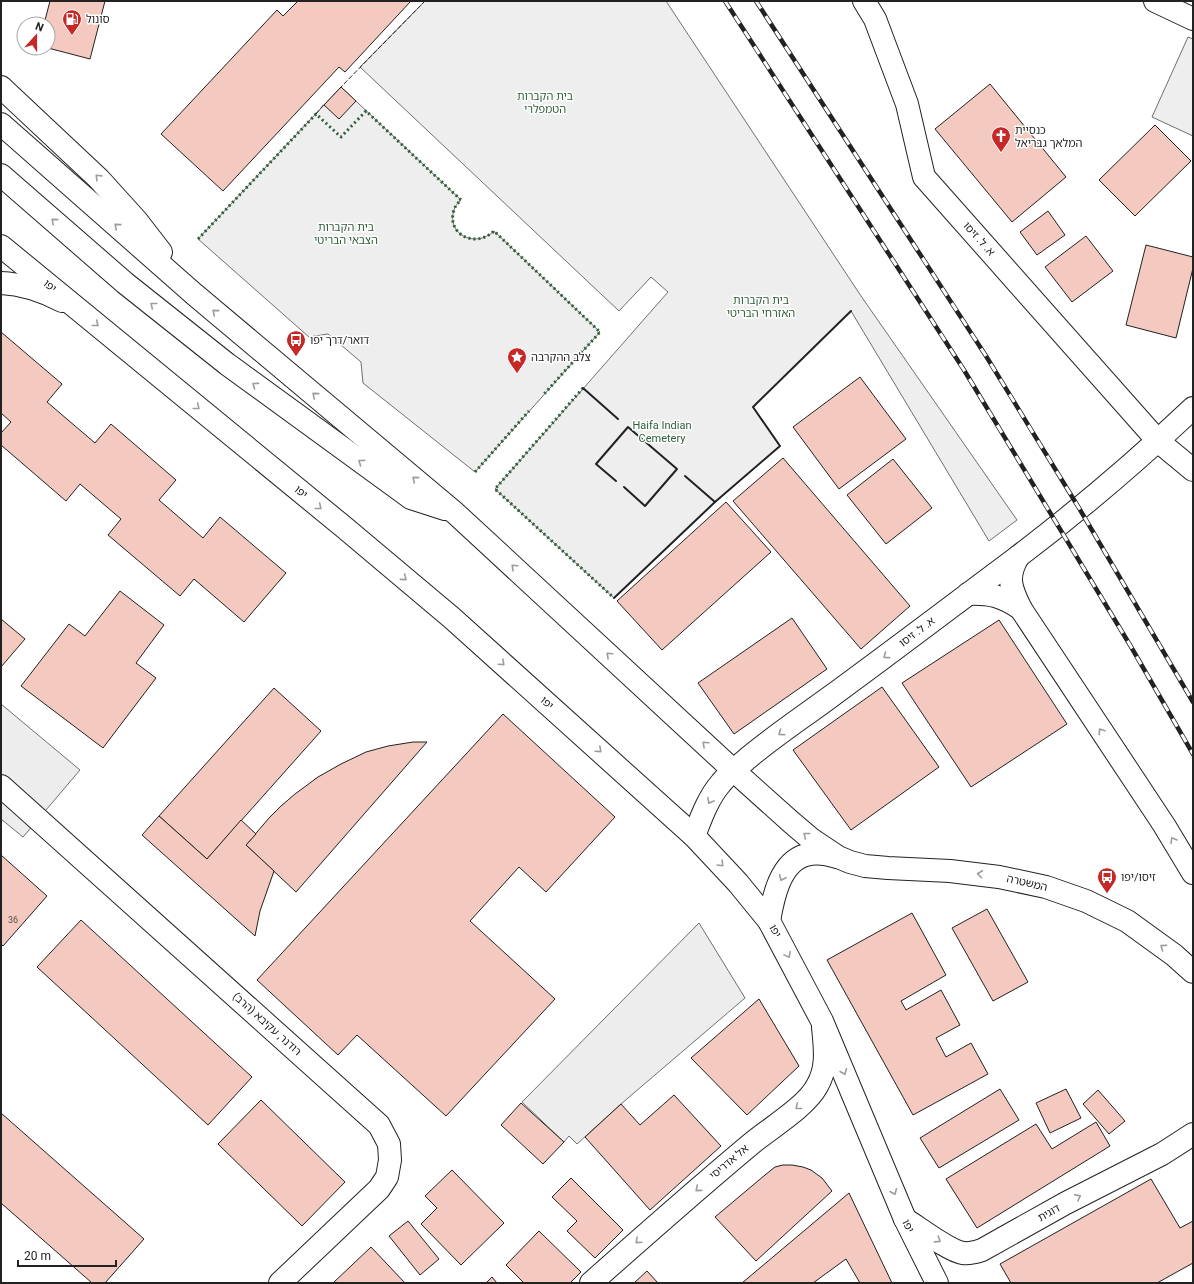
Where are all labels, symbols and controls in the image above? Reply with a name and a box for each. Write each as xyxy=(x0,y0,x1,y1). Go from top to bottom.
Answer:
fuel station icon: סונול xyxy=(61,8,83,36)
place label: סונול xyxy=(86,13,110,26)
north arrow xyxy=(16,16,56,56)
text: N xyxy=(33,20,46,35)
park label: בית הקברות הטמפלרי xyxy=(517,90,573,116)
place label: כנסיית המלאך גבריאל xyxy=(1015,124,1082,150)
church icon: כנסיית המלאך גבריאל xyxy=(990,125,1012,153)
one-way arrow xyxy=(95,174,103,182)
one-way arrow xyxy=(51,219,59,226)
street label: א. ל. זיסו xyxy=(960,219,998,259)
park label: בית הקברות הצבאי הבריטי xyxy=(314,221,378,247)
one-way arrow xyxy=(115,224,122,231)
street label: יפו xyxy=(41,277,59,295)
park label: בית הקברות האזרחי הבריטי xyxy=(727,294,795,320)
one-way arrow xyxy=(150,303,157,310)
one-way arrow xyxy=(213,309,220,316)
one-way arrow xyxy=(91,320,99,327)
bus stop icon: דואר/דרך יפו xyxy=(285,329,307,357)
place label: דואר/דרך יפו xyxy=(310,334,369,347)
place icon: צלב ההקרבה xyxy=(506,346,528,374)
place label: צלב ההקרבה xyxy=(531,351,591,364)
one-way arrow xyxy=(253,383,260,390)
one-way arrow xyxy=(312,393,320,400)
one-way arrow xyxy=(192,402,199,409)
park label: Haifa Indian Cemetery xyxy=(632,419,692,445)
one-way arrow xyxy=(358,459,365,466)
one-way arrow xyxy=(412,476,419,483)
street label: יפו xyxy=(292,483,310,501)
one-way arrow xyxy=(314,502,321,509)
one-way arrow xyxy=(511,564,519,572)
one-way arrow xyxy=(399,573,407,580)
street label: א. ל. זיסו xyxy=(897,614,937,650)
one-way arrow xyxy=(883,651,890,658)
one-way arrow xyxy=(606,652,614,660)
one-way arrow xyxy=(497,658,505,666)
street label: יפו xyxy=(538,694,556,712)
one-way arrow xyxy=(778,728,785,735)
one-way arrow xyxy=(1099,729,1106,736)
one-way arrow xyxy=(702,741,710,748)
one-way arrow xyxy=(594,745,602,752)
one-way arrow xyxy=(707,797,715,804)
one-way arrow xyxy=(804,832,811,839)
one-way arrow xyxy=(1170,837,1177,844)
one-way arrow xyxy=(716,859,724,867)
bus stop icon: זיסו/יפו xyxy=(1096,866,1118,894)
one-way arrow xyxy=(977,870,983,879)
place label: זיסו/יפו xyxy=(1121,871,1156,884)
street label: המשטרה xyxy=(1005,872,1049,894)
one-way arrow xyxy=(779,873,787,881)
house number: 36 xyxy=(8,915,18,925)
street label: יפו xyxy=(766,922,784,940)
one-way arrow xyxy=(1161,945,1168,952)
one-way arrow xyxy=(783,951,790,958)
street label: רודנר, עקיבא (הרב) xyxy=(230,990,304,1058)
one-way arrow xyxy=(839,1069,847,1076)
one-way arrow xyxy=(796,1102,803,1109)
street label: אל אדריסי xyxy=(707,1142,751,1182)
one-way arrow xyxy=(695,1184,702,1191)
one-way arrow xyxy=(889,1189,897,1196)
one-way arrow xyxy=(1074,1194,1082,1202)
street label: דוגית xyxy=(1036,1202,1062,1224)
street label: יפו xyxy=(899,1217,917,1235)
one-way arrow xyxy=(934,1235,941,1243)
one-way arrow xyxy=(635,1236,642,1243)
scale bar xyxy=(18,1242,116,1268)
text: 20 m xyxy=(24,1249,51,1263)

